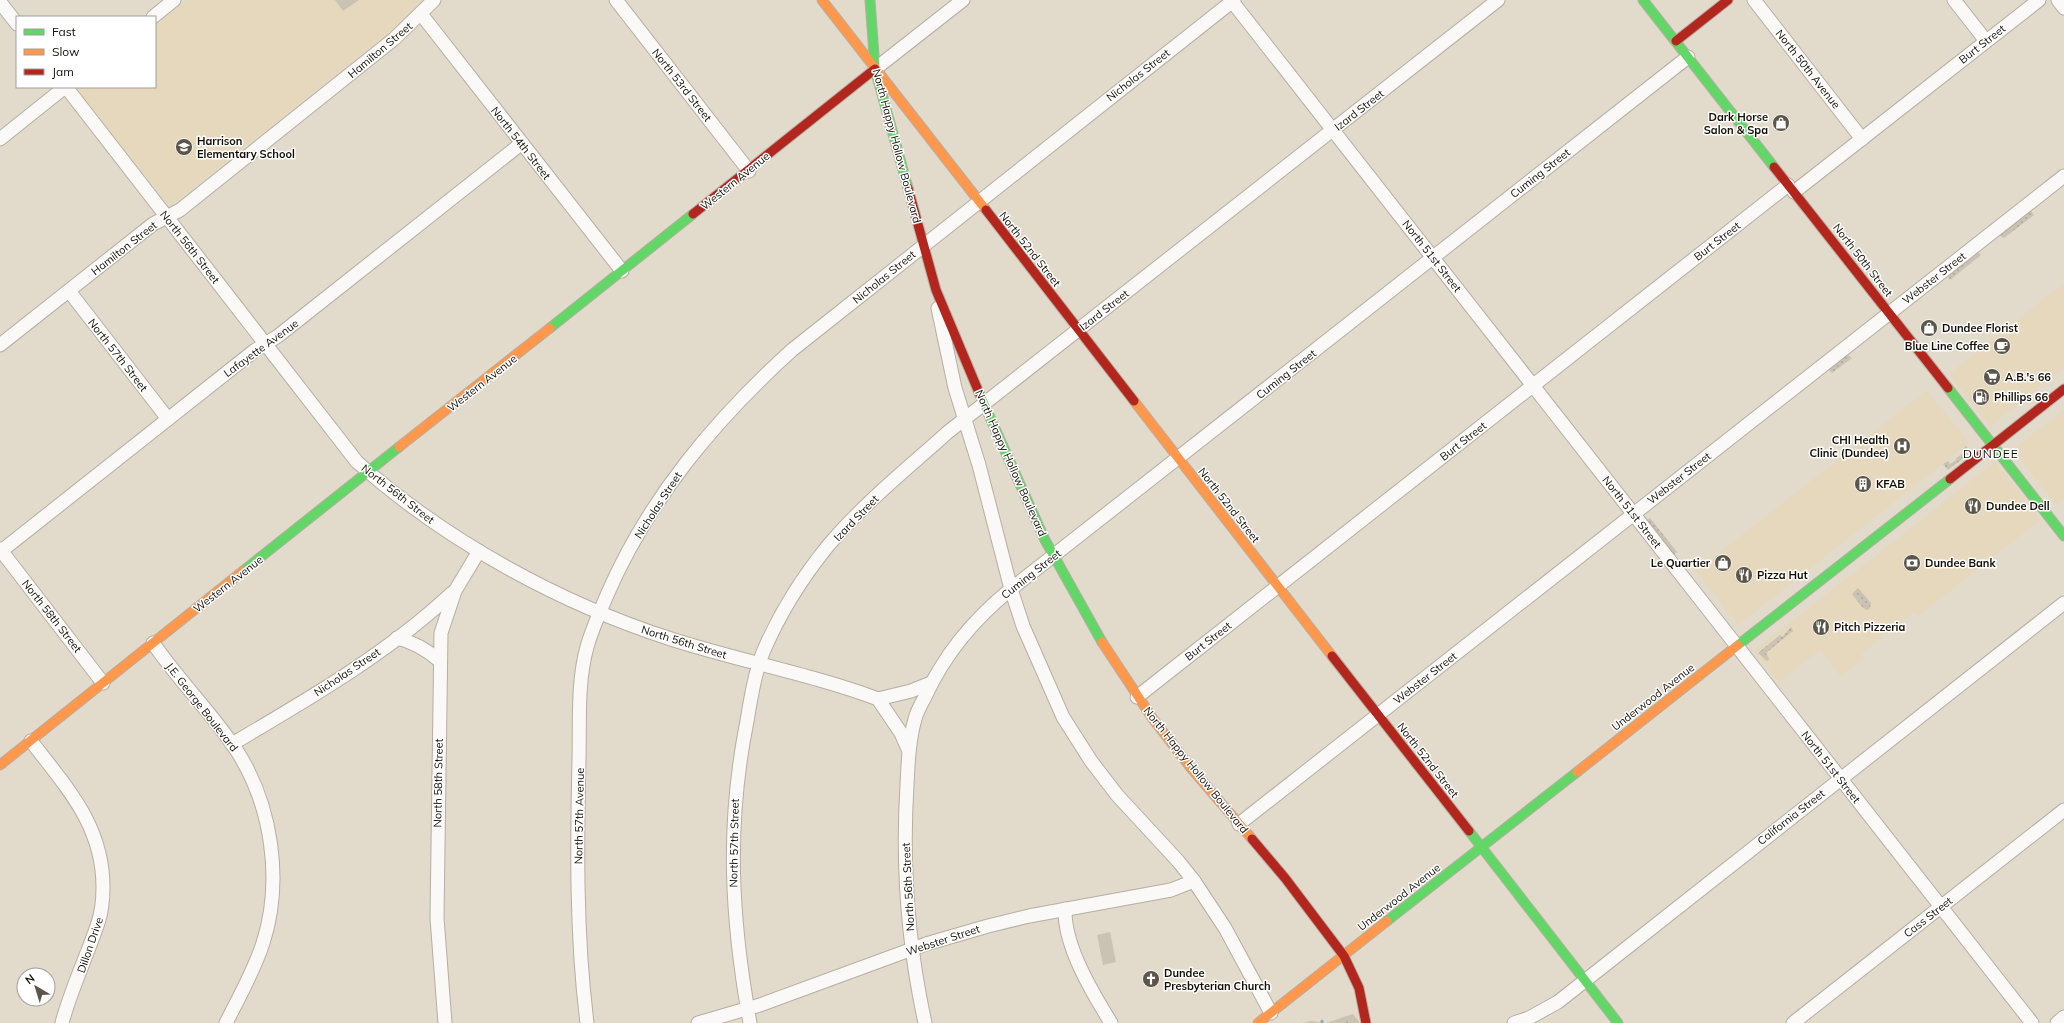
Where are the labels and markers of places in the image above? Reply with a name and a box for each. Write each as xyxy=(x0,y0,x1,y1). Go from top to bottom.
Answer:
place label: Dark Horse Salon & Spa xyxy=(1704,110,1768,137)
shop icon: Dark Horse Salon & Spa xyxy=(1771,113,1791,133)
place label: Harrison Elementary School xyxy=(197,134,295,161)
school or university icon: Harrison Elementary School xyxy=(174,137,194,157)
shop icon: Dundee Florist xyxy=(1919,318,1939,338)
place label: Dundee Florist xyxy=(1942,321,2018,335)
cafe icon: Blue Line Coffee xyxy=(1992,336,2012,356)
place label: Blue Line Coffee xyxy=(1905,339,1989,353)
supermarket icon: A.B.'s 66 xyxy=(1982,367,2002,387)
place label: A.B.'s 66 xyxy=(2005,370,2051,384)
fuel station icon: Phillips 66 xyxy=(1971,387,1991,407)
place label: Phillips 66 xyxy=(1994,390,2048,404)
place label: CHI Health Clinic (Dundee) xyxy=(1809,433,1889,460)
hospital icon: CHI Health Clinic (Dundee) xyxy=(1892,436,1912,456)
building icon: KFAB xyxy=(1853,474,1873,494)
place label: KFAB xyxy=(1876,477,1905,491)
restaurant icon: Dundee Dell xyxy=(1963,496,1983,516)
place label: Dundee Dell xyxy=(1986,499,2050,513)
shop icon: Le Quartier xyxy=(1713,553,1733,573)
bank icon: Dundee Bank xyxy=(1902,553,1922,573)
place label: Le Quartier xyxy=(1651,556,1711,570)
place label: Dundee Bank xyxy=(1925,556,1997,570)
restaurant icon: Pizza Hut xyxy=(1734,565,1754,585)
place label: Pizza Hut xyxy=(1757,568,1808,582)
restaurant icon: Pitch Pizzeria xyxy=(1811,617,1831,637)
place label: Pitch Pizzeria xyxy=(1834,620,1905,634)
place label: Dundee Presbyterian Church xyxy=(1164,966,1271,993)
church icon: Dundee Presbyterian Church xyxy=(1141,969,1161,989)

